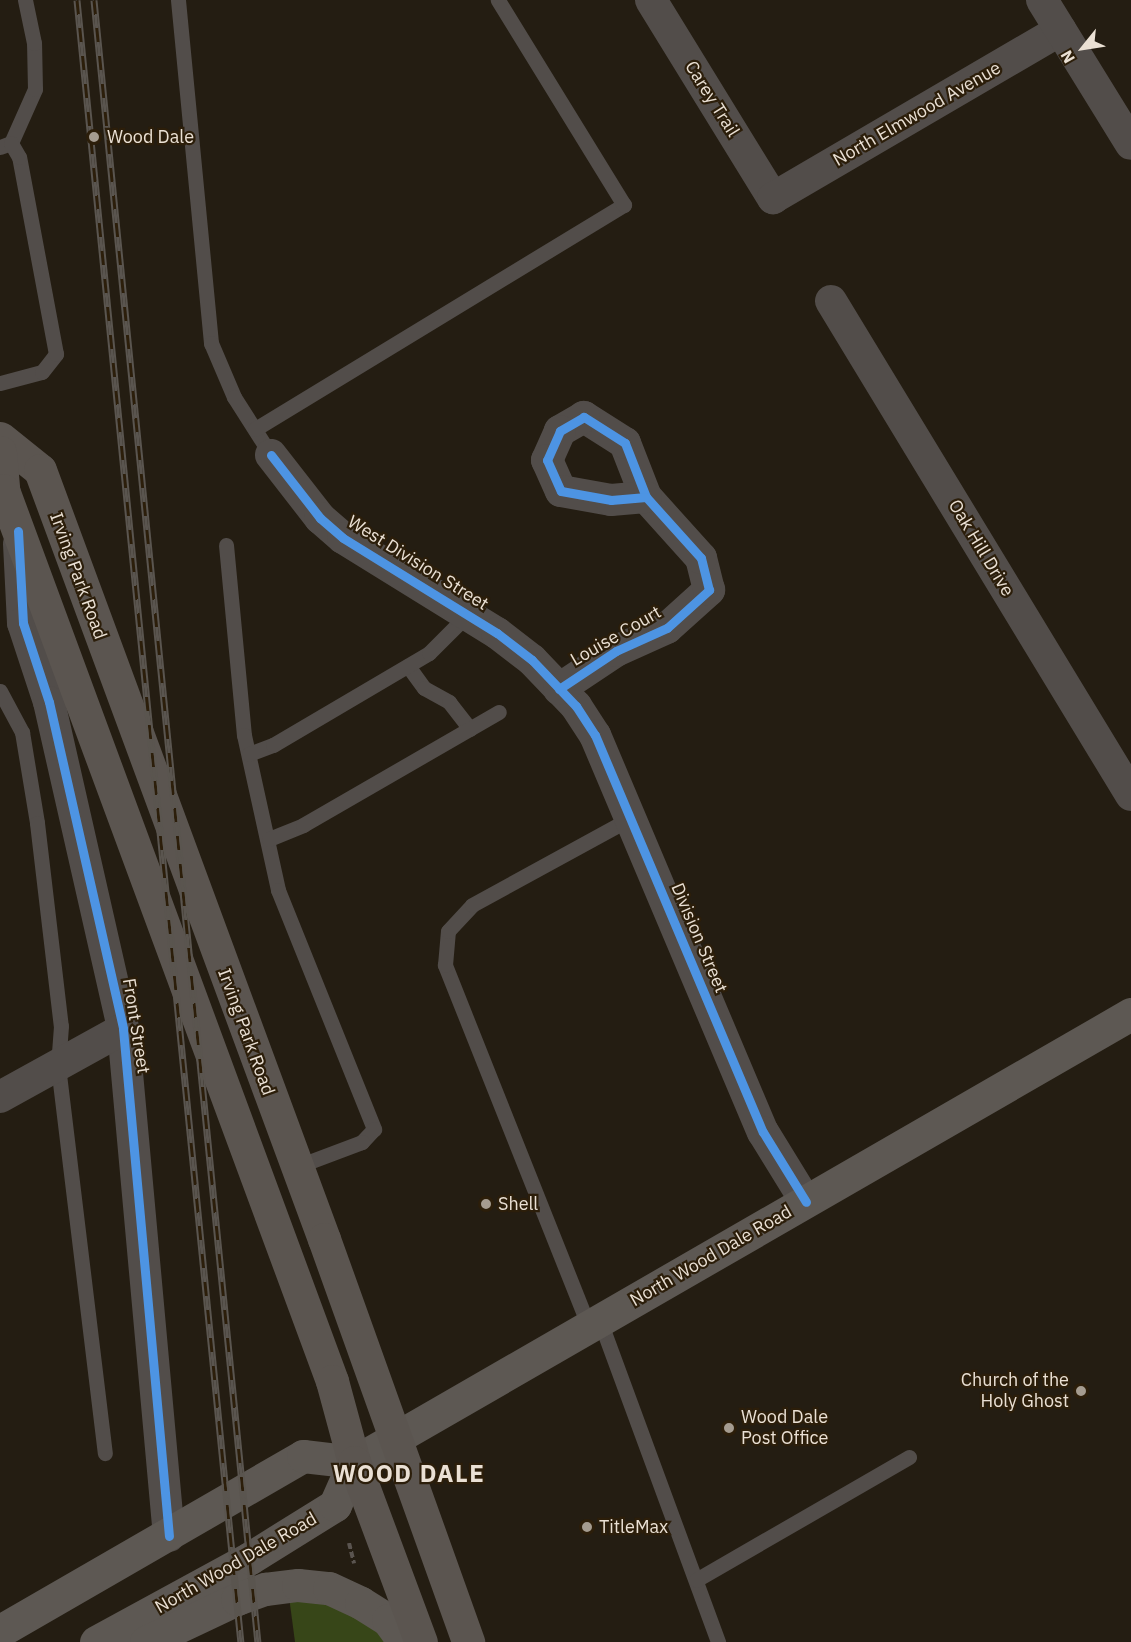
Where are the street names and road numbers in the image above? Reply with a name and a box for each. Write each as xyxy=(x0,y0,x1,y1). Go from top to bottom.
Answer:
street label: Carey Trail xyxy=(680,57,744,141)
street label: North Elmwood Avenue xyxy=(829,57,1005,171)
street label: Oak Hill Drive xyxy=(944,496,1018,600)
street label: Irving Park Road xyxy=(45,510,111,642)
street label: West Division Street xyxy=(344,511,492,615)
street label: Louise Court xyxy=(567,601,665,671)
street label: Division Street xyxy=(666,880,732,996)
street label: Irving Park Road xyxy=(213,966,279,1098)
street label: Front Street xyxy=(118,977,154,1075)
street label: North Wood Dale Road xyxy=(626,1201,796,1311)
street label: North Wood Dale Road xyxy=(151,1508,321,1618)

